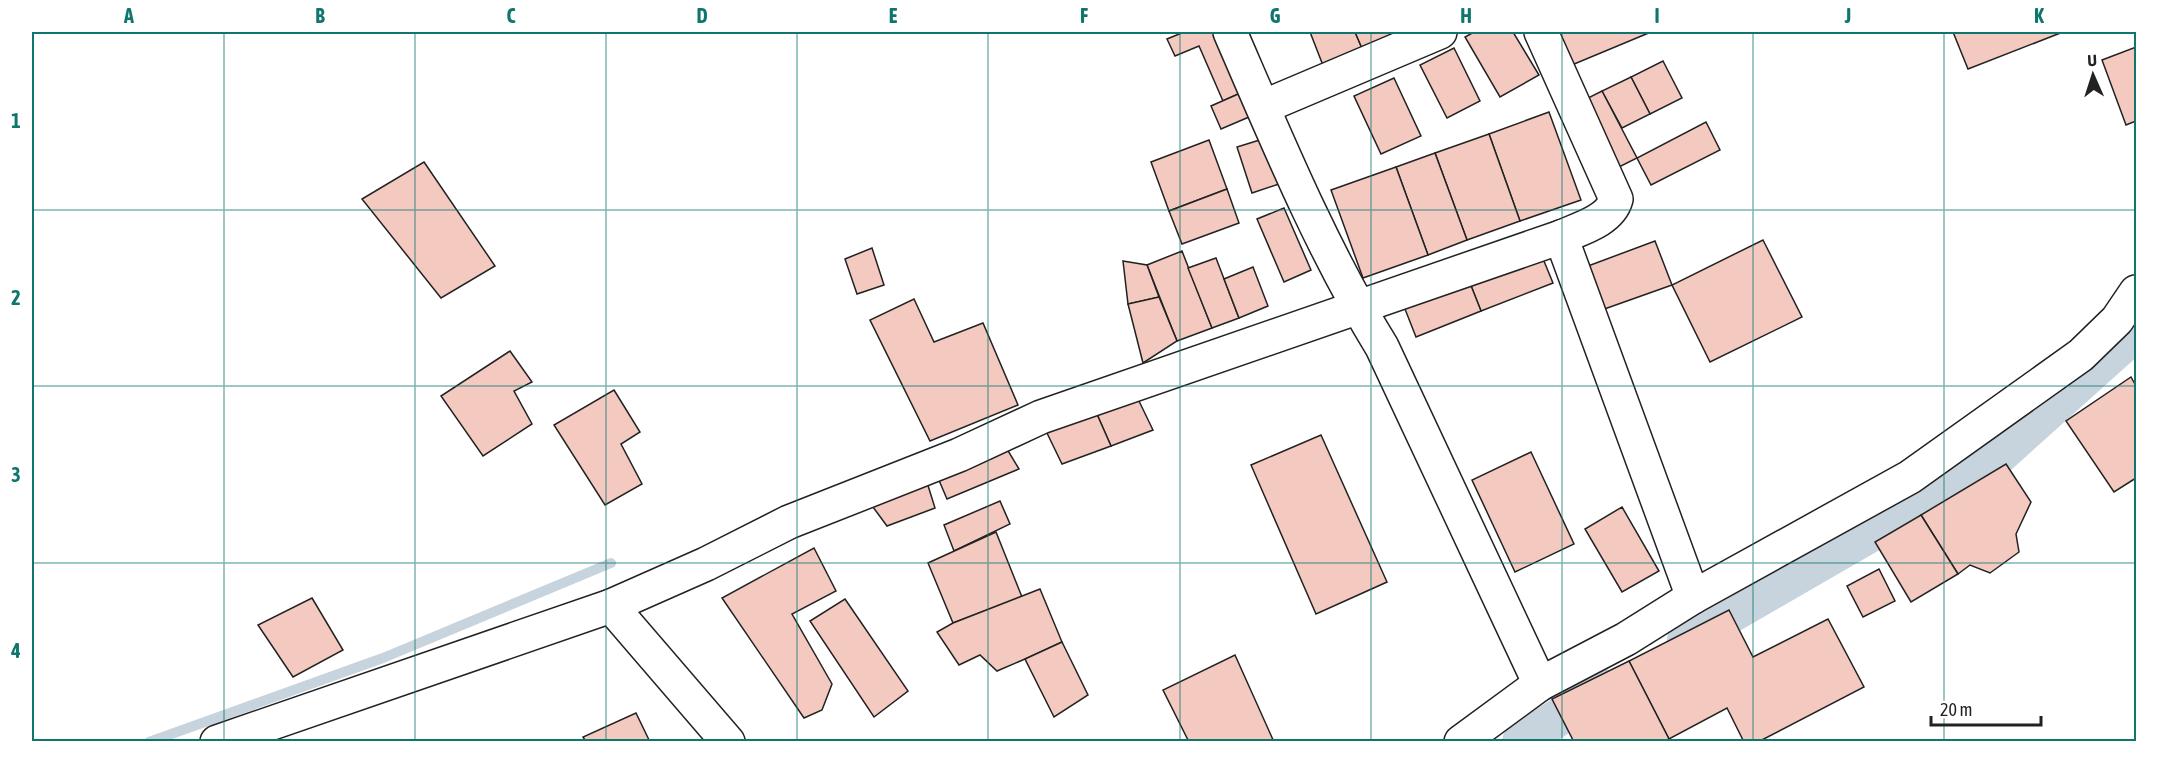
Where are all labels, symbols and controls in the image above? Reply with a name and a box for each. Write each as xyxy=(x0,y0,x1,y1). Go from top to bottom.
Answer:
text: A xyxy=(123,4,134,27)
text: B xyxy=(315,4,325,27)
text: C xyxy=(507,4,516,27)
text: D xyxy=(696,4,708,27)
text: E xyxy=(889,4,898,27)
text: F xyxy=(1080,4,1088,27)
text: G xyxy=(1270,4,1281,27)
text: H xyxy=(1460,4,1472,27)
text: I xyxy=(1654,4,1660,27)
text: J xyxy=(1844,4,1851,27)
text: K xyxy=(2034,4,2044,27)
north arrow xyxy=(2063,45,2123,105)
text: U xyxy=(2087,51,2097,69)
text: 1 xyxy=(11,109,21,132)
text: 2 xyxy=(11,286,21,309)
text: 3 xyxy=(11,463,21,486)
text: 4 xyxy=(10,639,21,662)
scale bar xyxy=(1931,689,2040,727)
text: 20 m xyxy=(1940,699,1972,720)

